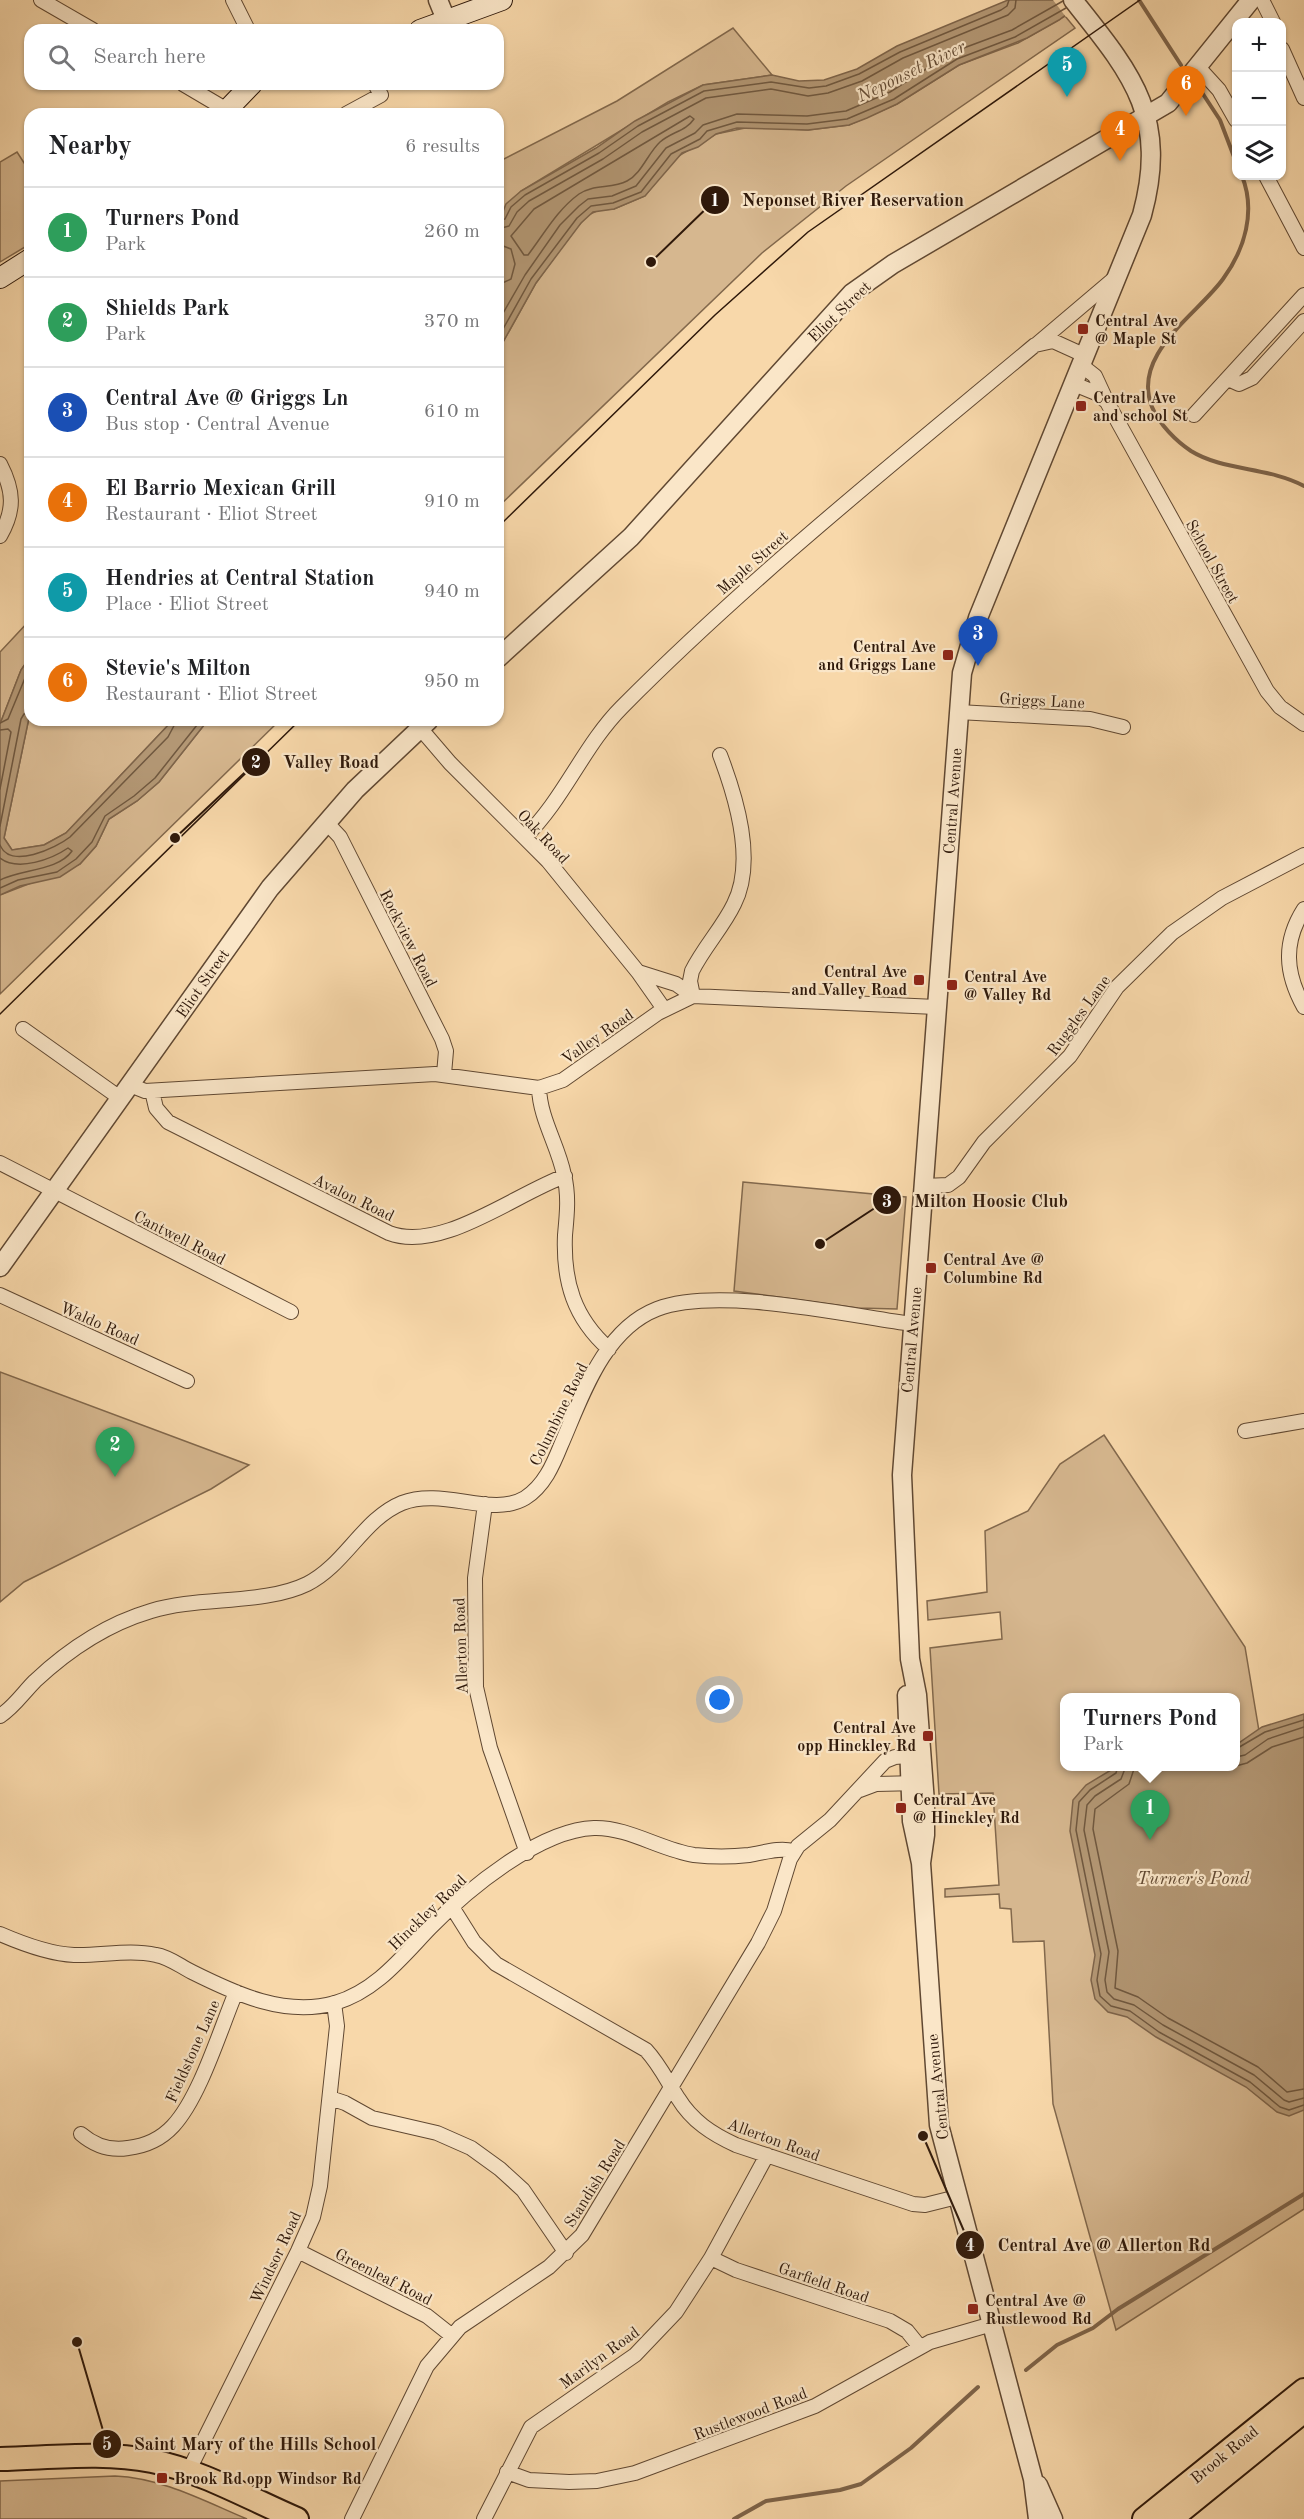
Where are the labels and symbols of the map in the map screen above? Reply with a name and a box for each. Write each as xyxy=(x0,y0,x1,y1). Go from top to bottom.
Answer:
water label: Neponset River xyxy=(853,37,970,106)
pin: 5 xyxy=(1048,48,1086,97)
pin: 6 xyxy=(1166,66,1206,116)
pin: 4 xyxy=(1100,112,1140,161)
callout: Neponset River Reservation xyxy=(700,182,975,218)
text: 1 xyxy=(710,192,720,210)
text: Neponset River Reservation xyxy=(742,192,964,210)
street label: Eliot Street xyxy=(806,279,875,346)
place label: Central Ave @ Maple St xyxy=(1095,314,1178,348)
marker: Central Ave @ Maple St xyxy=(1076,322,1090,336)
place label: Central Ave and school St xyxy=(1093,391,1188,425)
marker: Central Ave and school St xyxy=(1074,399,1088,413)
street label: School Street xyxy=(1182,518,1241,607)
street label: Maple Street xyxy=(715,528,792,598)
pin: 3 xyxy=(958,616,998,666)
place label: Central Ave and Griggs Lane xyxy=(818,640,936,674)
marker: Central Ave and Griggs Lane xyxy=(941,648,955,662)
street label: Griggs Lane xyxy=(999,692,1085,712)
callout: Valley Road xyxy=(241,744,391,780)
street label: Central Avenue xyxy=(942,748,966,855)
text: 2 xyxy=(251,754,261,772)
text: Valley Road xyxy=(283,754,380,772)
street label: Oak Road xyxy=(514,807,571,868)
street label: Rockview Road xyxy=(376,887,439,990)
street label: Eliot Street xyxy=(174,946,233,1022)
place label: Central Ave and Valley Road xyxy=(791,965,907,999)
place label: Central Ave @ Valley Rd xyxy=(964,970,1051,1004)
marker: Central Ave and Valley Road xyxy=(912,973,926,987)
street label: Ruggles Lane xyxy=(1045,973,1114,1059)
marker: Central Ave @ Valley Rd xyxy=(945,978,959,992)
street label: Valley Road xyxy=(559,1007,637,1068)
street label: Avalon Road xyxy=(310,1172,396,1225)
callout: Milton Hoosic Club xyxy=(872,1182,1080,1218)
text: 3 xyxy=(882,1193,892,1211)
text: Milton Hoosic Club xyxy=(914,1193,1068,1211)
street label: Cantwell Road xyxy=(131,1209,228,1269)
place label: Central Ave @ Columbine Rd xyxy=(943,1253,1044,1287)
marker: Central Ave @ Columbine Rd xyxy=(924,1261,938,1275)
street label: Central Avenue xyxy=(900,1286,926,1394)
street label: Waldo Road xyxy=(57,1300,141,1349)
street label: Columbine Road xyxy=(528,1361,592,1469)
pin: 2 xyxy=(96,1428,134,1477)
street label: Allerton Road xyxy=(452,1597,472,1695)
your location xyxy=(705,1685,734,1714)
place label: Central Ave opp Hinckley Rd xyxy=(797,1721,916,1755)
marker: Central Ave opp Hinckley Rd xyxy=(921,1729,935,1743)
pin: 1 xyxy=(1130,1790,1170,1840)
place label: Central Ave @ Hinckley Rd xyxy=(913,1793,1020,1827)
marker: Central Ave @ Hinckley Rd xyxy=(894,1801,908,1815)
water label: Turner's Pond xyxy=(1137,1870,1250,1888)
street label: Hinckley Road xyxy=(386,1873,470,1954)
street label: Fieldstone Lane xyxy=(164,1998,224,2106)
street label: Central Avenue xyxy=(925,2033,953,2141)
street label: Allerton Road xyxy=(725,2117,822,2165)
street label: Standish Road xyxy=(562,2137,629,2231)
street label: Windsor Road xyxy=(249,2209,305,2306)
callout: Central Ave @ Allerton Rd xyxy=(955,2227,1222,2263)
text: 4 xyxy=(965,2237,975,2255)
text: Central Ave @ Allerton Rd xyxy=(998,2237,1211,2255)
street label: Greenleaf Road xyxy=(332,2246,434,2309)
street label: Garfield Road xyxy=(776,2261,871,2307)
place label: Central Ave @ Rustlewood Rd xyxy=(985,2294,1092,2328)
marker: Central Ave @ Rustlewood Rd xyxy=(966,2302,980,2316)
street label: Marilyn Road xyxy=(558,2325,643,2393)
street label: Rustlewood Road xyxy=(692,2386,810,2444)
street label: Brook Road xyxy=(1188,2424,1262,2488)
callout: Saint Mary of the Hills School xyxy=(92,2426,388,2462)
text: 5 xyxy=(102,2436,112,2454)
text: Saint Mary of the Hills School xyxy=(134,2436,377,2454)
marker: Brook Rd opp Windsor Rd xyxy=(155,2471,169,2485)
place label: Brook Rd opp Windsor Rd xyxy=(174,2472,362,2488)

